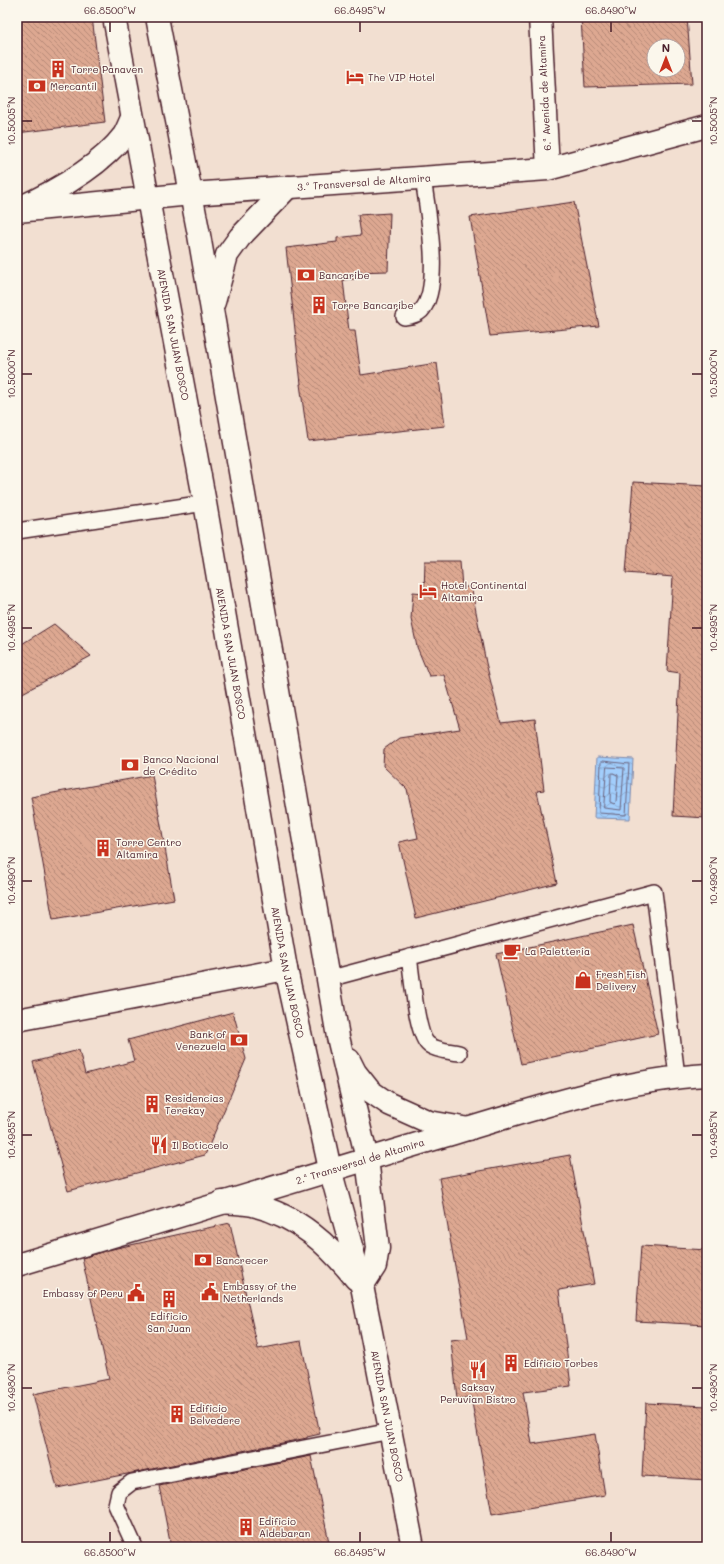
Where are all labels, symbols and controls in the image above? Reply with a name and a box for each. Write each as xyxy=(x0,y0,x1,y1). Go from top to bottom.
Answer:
text: 66.8500°W xyxy=(84,3,136,17)
text: 66.8495°W xyxy=(334,3,386,17)
text: 66.8490°W xyxy=(585,3,637,17)
street label: 6.ª Avenida de Altamira xyxy=(534,35,554,151)
north arrow xyxy=(646,38,686,78)
text: N xyxy=(662,40,670,55)
building icon: Torre Panaven xyxy=(48,59,68,79)
place label: Torre Panaven xyxy=(71,62,143,76)
hotel icon: The VIP Hotel xyxy=(345,67,365,87)
place label: The VIP Hotel xyxy=(368,70,435,84)
bank icon: Mercantil xyxy=(27,76,47,96)
place label: Mercantil xyxy=(50,79,97,93)
text: 10.5005°N xyxy=(4,97,18,145)
text: 10.5005°N xyxy=(706,97,720,145)
street label: 3.ª Transversal de Altamira xyxy=(297,170,431,194)
bank icon: Bancaribe xyxy=(296,265,316,285)
street label: AVENIDA SAN JUAN BOSCO xyxy=(154,267,193,402)
place label: Bancaribe xyxy=(319,268,370,282)
building icon: Torre Bancaribe xyxy=(309,295,329,315)
place label: Torre Bancaribe xyxy=(332,298,414,312)
text: 10.5000°N xyxy=(4,349,18,399)
text: 10.5000°N xyxy=(706,349,720,399)
place label: Hotel Continental Altamira xyxy=(441,578,527,604)
hotel icon: Hotel Continental Altamira xyxy=(418,581,438,601)
street label: AVENIDA SAN JUAN BOSCO xyxy=(213,586,250,721)
text: 10.4995°N xyxy=(4,604,18,652)
text: 10.4995°N xyxy=(706,604,720,652)
place label: Banco Nacional de Crédito xyxy=(143,752,219,778)
bank icon: Banco Nacional de Crédito xyxy=(120,755,140,775)
place label: Torre Centro Altamira xyxy=(116,835,181,861)
building icon: Torre Centro Altamira xyxy=(93,838,113,858)
text: 10.4990°N xyxy=(4,857,18,905)
text: 10.4990°N xyxy=(706,857,720,905)
street label: AVENIDA SAN JUAN BOSCO xyxy=(268,905,308,1040)
cafe icon: La Palettería xyxy=(502,941,522,961)
place label: La Palettería xyxy=(525,944,590,958)
place label: Fresh Fish Delivery xyxy=(596,967,646,993)
shop icon: Fresh Fish Delivery xyxy=(573,970,593,990)
place label: Bank of Venezuela xyxy=(176,1027,227,1053)
bank icon: Bank of Venezuela xyxy=(229,1030,249,1050)
place label: Residencias Terekay xyxy=(165,1091,224,1117)
building icon: Residencias Terekay xyxy=(142,1094,162,1114)
text: 10.4985°N xyxy=(4,1111,18,1159)
text: 10.4985°N xyxy=(706,1111,720,1159)
restaurant icon: Il Boticcelo xyxy=(149,1135,169,1155)
street label: 2.ª Transversal de Altamira xyxy=(294,1135,426,1187)
place label: Il Boticcelo xyxy=(172,1138,228,1152)
bank icon: Bancrecer xyxy=(193,1250,213,1270)
place label: Bancrecer xyxy=(216,1253,268,1267)
place label: Embassy of the Netherlands xyxy=(223,1279,297,1305)
public building icon: Embassy of the Netherlands xyxy=(200,1282,220,1302)
public building icon: Embassy of Peru xyxy=(126,1283,146,1303)
place label: Embassy of Peru xyxy=(43,1286,123,1300)
building icon: Edificio San Juan xyxy=(159,1289,179,1309)
place label: Edificio San Juan xyxy=(147,1309,191,1335)
street label: AVENIDA SAN JUAN BOSCO xyxy=(368,1349,407,1483)
building icon: Edificio Torbes xyxy=(501,1353,521,1373)
place label: Edificio Torbes xyxy=(524,1356,598,1370)
restaurant icon: Saksay Peruvian Bistro xyxy=(468,1360,488,1380)
text: 10.4980°N xyxy=(4,1364,18,1412)
text: 10.4980°N xyxy=(706,1364,720,1412)
place label: Saksay Peruvian Bistro xyxy=(440,1380,516,1406)
place label: Edificio Belvedere xyxy=(190,1401,240,1427)
building icon: Edificio Belvedere xyxy=(167,1404,187,1424)
place label: Edificio Aldebaran xyxy=(259,1514,310,1540)
building icon: Edificio Aldebaran xyxy=(236,1517,256,1537)
text: 66.8500°W xyxy=(84,1545,136,1559)
text: 66.8495°W xyxy=(334,1545,386,1559)
text: 66.8490°W xyxy=(585,1545,637,1559)

